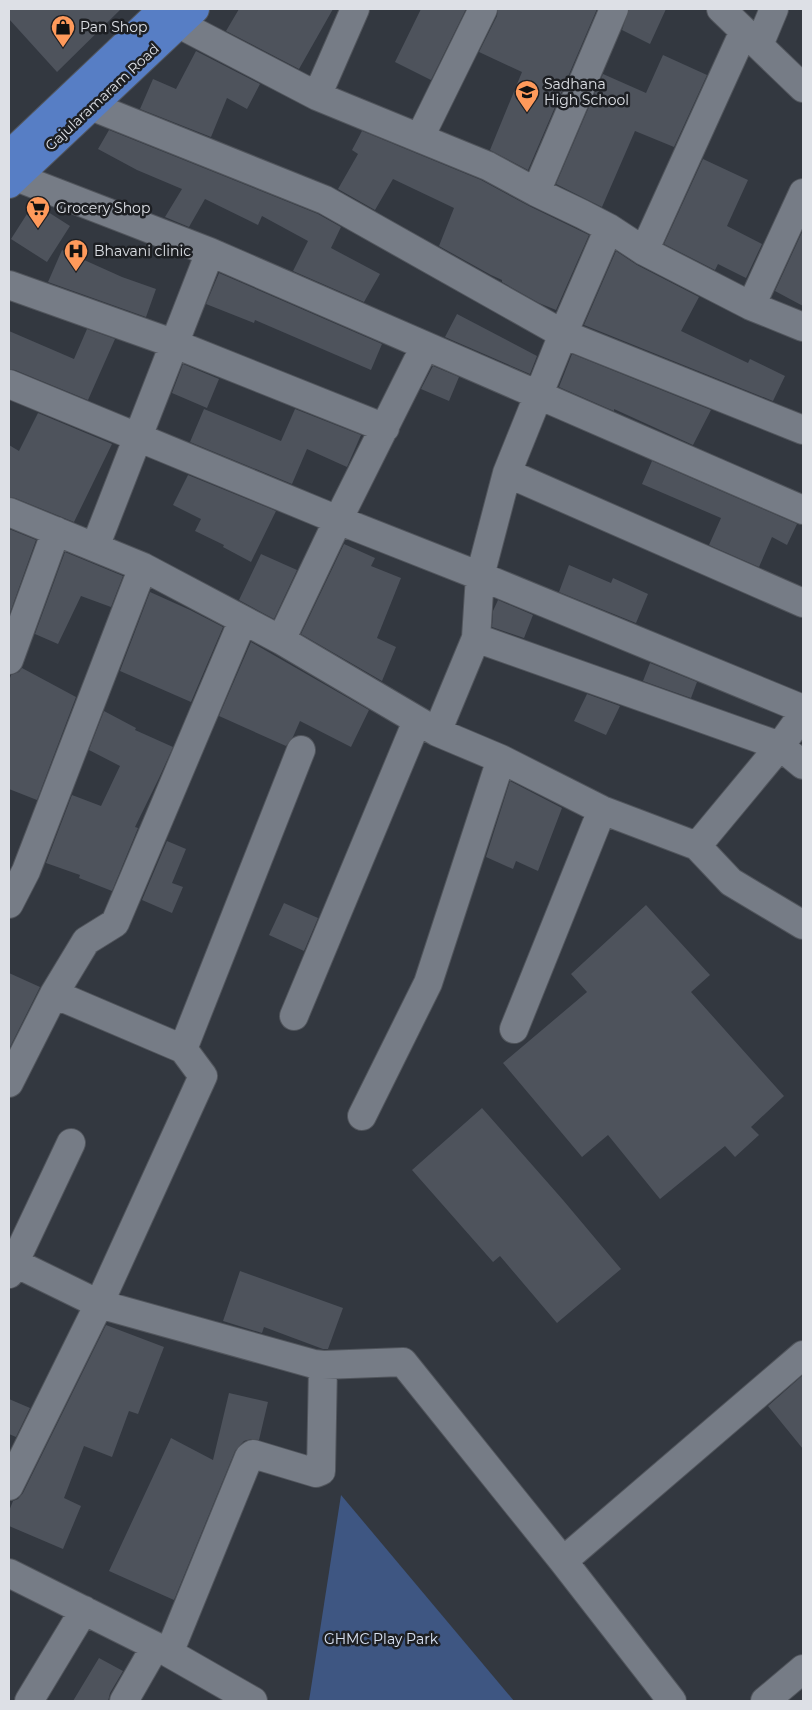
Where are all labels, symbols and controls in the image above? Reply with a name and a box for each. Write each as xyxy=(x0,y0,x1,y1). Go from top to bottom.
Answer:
shop icon: Pan Shop xyxy=(50,14,76,48)
place label: Pan Shop xyxy=(80,18,148,36)
street label: Gajularamaram Road xyxy=(41,40,163,154)
place label: Sadhana High School xyxy=(544,75,629,109)
school or university icon: Sadhana High School xyxy=(514,79,540,113)
supermarket icon: Grocery Shop xyxy=(25,195,51,229)
place label: Grocery Shop xyxy=(56,199,150,217)
hospital icon: Bhavani clinic xyxy=(63,238,89,272)
place label: Bhavani clinic xyxy=(94,242,191,260)
park label: GHMC Play Park xyxy=(324,1630,439,1648)

